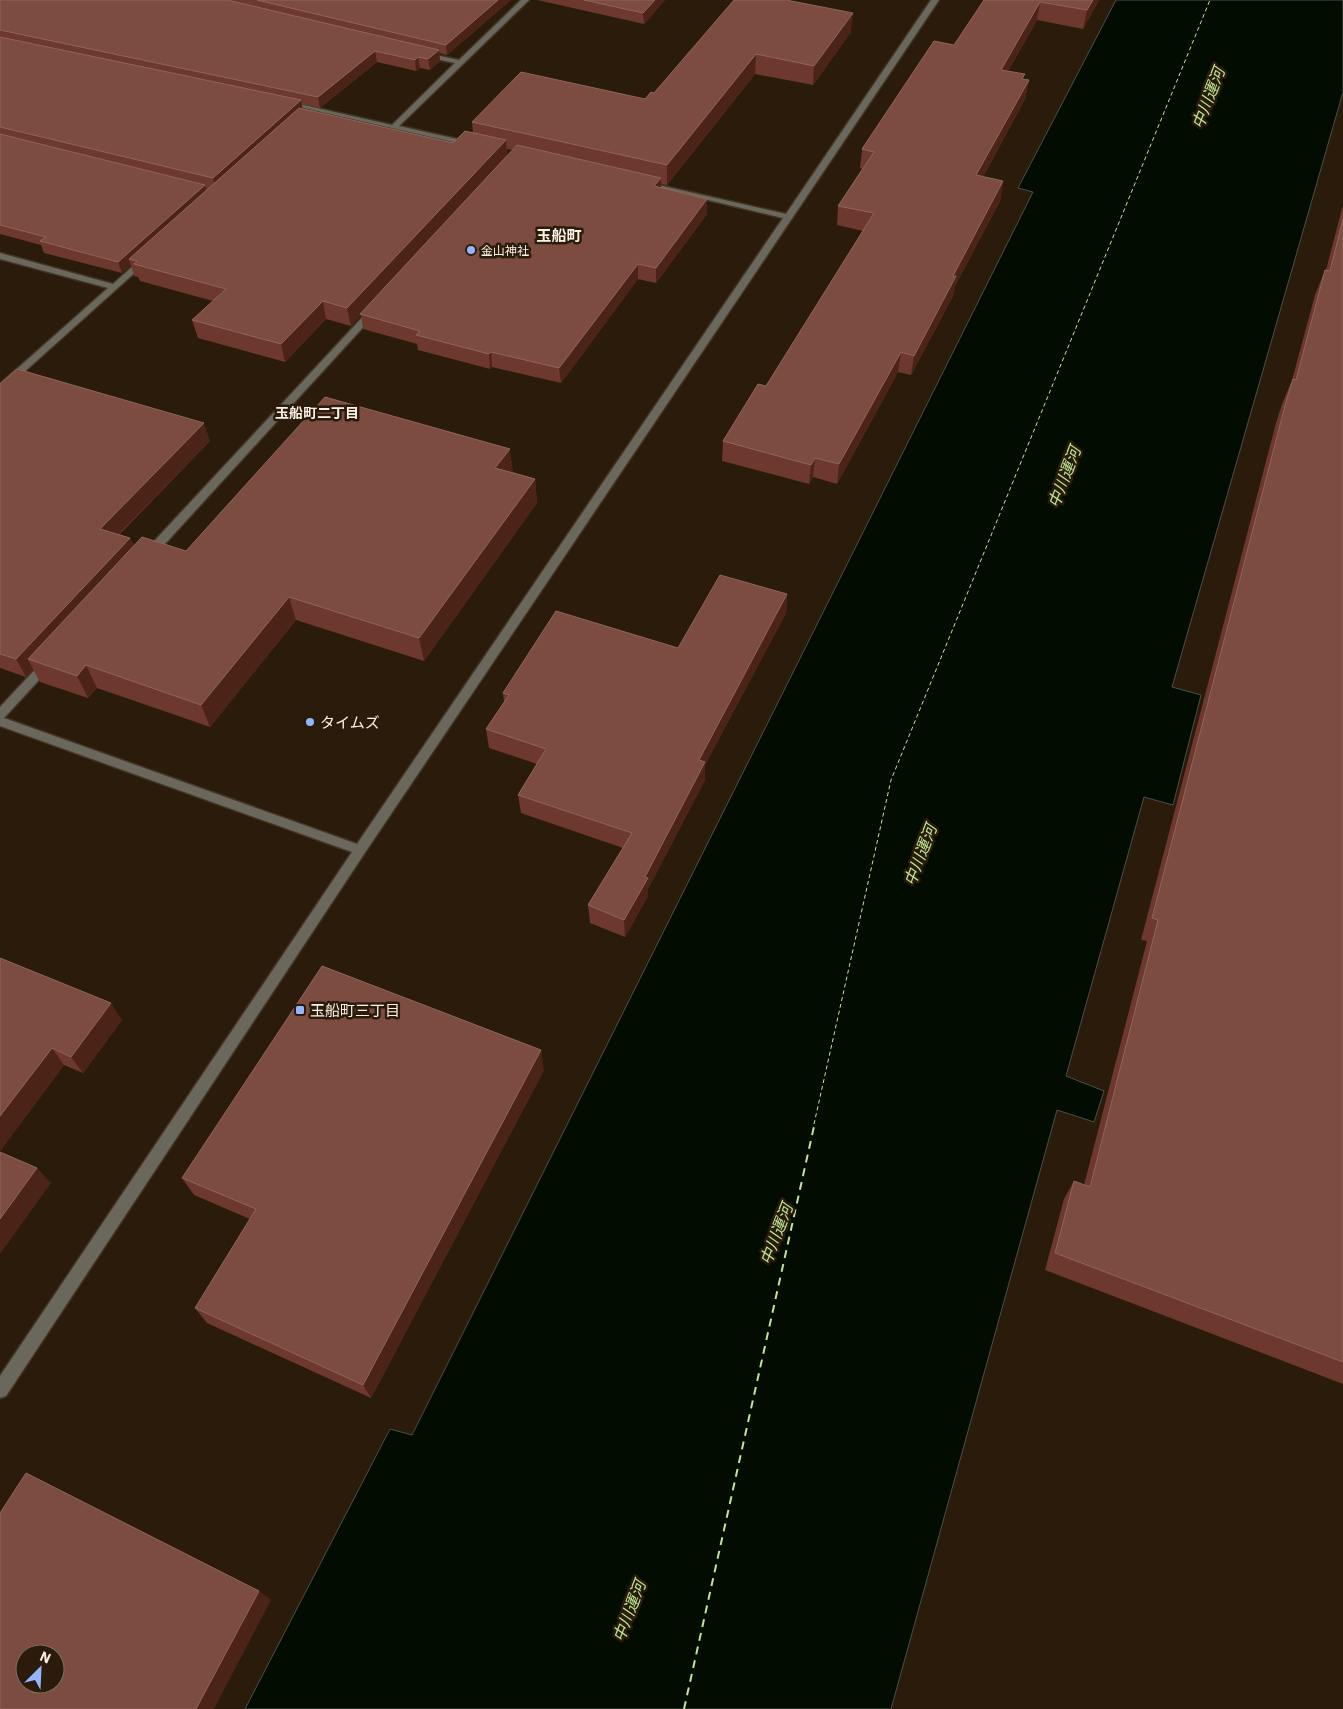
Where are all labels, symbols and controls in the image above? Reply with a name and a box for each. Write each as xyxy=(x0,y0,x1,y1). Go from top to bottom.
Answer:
water label: 中川運河 xyxy=(1187,62,1230,131)
district label: 玉船町 xyxy=(536,226,582,245)
place label: 金山神社 xyxy=(481,243,529,258)
marker: 金山神社 xyxy=(465,244,477,256)
district label: 玉船町二丁目 xyxy=(275,404,359,422)
water label: 中川運河 xyxy=(1043,441,1086,510)
place label: タイムズ xyxy=(320,713,380,732)
marker: タイムズ xyxy=(304,716,316,728)
water label: 中川運河 xyxy=(899,819,942,888)
place label: 玉船町三丁目 xyxy=(310,1001,400,1020)
marker: 玉船町三丁目 xyxy=(294,1004,306,1016)
water label: 中川運河 xyxy=(755,1198,798,1267)
water label: 中川運河 xyxy=(608,1575,651,1644)
north arrow xyxy=(15,1644,65,1694)
text: N xyxy=(37,1647,54,1667)

